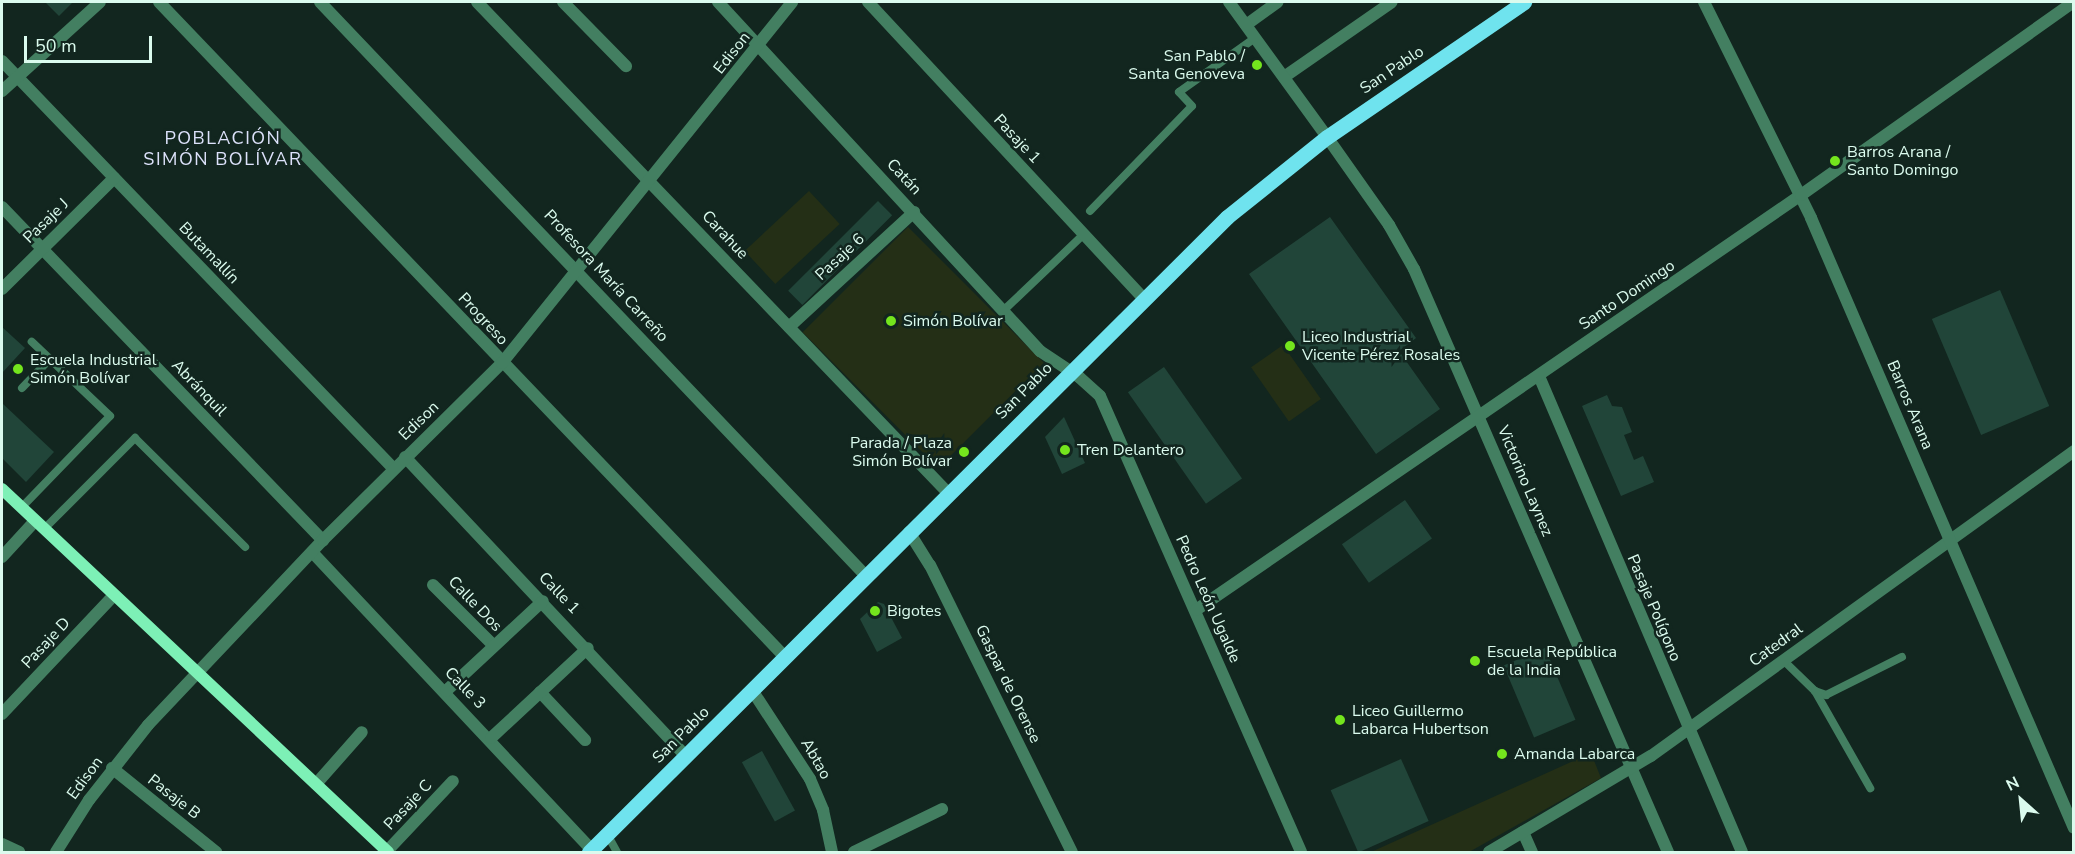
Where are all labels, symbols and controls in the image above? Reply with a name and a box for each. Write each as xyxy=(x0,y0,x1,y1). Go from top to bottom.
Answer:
scale bar xyxy=(27,24,154,62)
street label: Edison xyxy=(710,28,754,78)
text: 50 m xyxy=(35,34,77,58)
street label: San Pablo xyxy=(1357,42,1427,98)
place label: San Pablo / Santa Genoveva xyxy=(1128,46,1245,84)
marker: San Pablo / Santa Genoveva xyxy=(1250,58,1264,72)
street label: Pasaje 1 xyxy=(989,110,1045,168)
district label: POBLACIÓN SIMÓN BOLÍVAR xyxy=(143,128,303,170)
place label: Barros Arana / Santo Domingo xyxy=(1847,142,1958,180)
marker: Barros Arana / Santo Domingo xyxy=(1828,154,1842,168)
street label: Catán xyxy=(883,155,925,199)
street label: Pasaje J xyxy=(19,195,73,247)
street label: Profesora María Carreño xyxy=(540,206,672,346)
street label: Carahue xyxy=(698,207,752,263)
street label: Butamallín xyxy=(175,218,243,288)
street label: Pasaje 6 xyxy=(811,229,869,285)
street label: Santo Domingo xyxy=(1575,256,1679,334)
street label: Progreso xyxy=(454,289,512,349)
place label: Simón Bolívar xyxy=(903,311,1003,331)
marker: Simón Bolívar xyxy=(884,314,898,328)
place label: Liceo Industrial Vicente Pérez Rosales xyxy=(1302,327,1460,365)
marker: Liceo Industrial Vicente Pérez Rosales xyxy=(1283,339,1297,353)
place label: Escuela Industrial Simón Bolívar xyxy=(30,350,156,388)
street label: Abránquil xyxy=(167,356,231,420)
street label: Barros Arana xyxy=(1883,358,1937,452)
street label: San Pablo xyxy=(992,359,1056,423)
marker: Escuela Industrial Simón Bolívar xyxy=(11,362,25,376)
street label: Edison xyxy=(395,397,443,445)
street label: Victorino Laynez xyxy=(1493,423,1557,539)
place label: Parada / Plaza Simón Bolívar xyxy=(850,433,952,471)
place label: Tren Delantero xyxy=(1077,440,1184,460)
marker: Tren Delantero xyxy=(1058,443,1072,457)
marker: Parada / Plaza Simón Bolívar xyxy=(957,445,971,459)
street label: Pedro León Ugalde xyxy=(1171,532,1245,666)
street label: Pasaje Polígono xyxy=(1623,552,1685,664)
street label: Calle 1 xyxy=(535,568,583,618)
street label: Calle Dos xyxy=(444,572,506,636)
place label: Bigotes xyxy=(887,601,941,621)
marker: Bigotes xyxy=(868,604,882,618)
street label: Pasaje D xyxy=(18,614,74,672)
street label: Catedral xyxy=(1746,619,1806,671)
street label: Gaspar de Orense xyxy=(971,622,1045,746)
place label: Escuela República de la India xyxy=(1487,642,1617,680)
marker: Escuela República de la India xyxy=(1468,654,1482,668)
street label: Calle 3 xyxy=(441,663,489,713)
place label: Liceo Guillermo Labarca Hubertson xyxy=(1352,701,1489,739)
street label: San Pablo xyxy=(649,703,713,767)
marker: Liceo Guillermo Labarca Hubertson xyxy=(1333,713,1347,727)
street label: Abtao xyxy=(797,735,835,783)
place label: Amanda Labarca xyxy=(1514,744,1635,764)
marker: Amanda Labarca xyxy=(1495,747,1509,761)
street label: Edison xyxy=(63,753,107,803)
street label: Pasaje B xyxy=(144,770,204,824)
north arrow xyxy=(1991,770,2051,830)
text: N xyxy=(2003,771,2023,796)
street label: Pasaje C xyxy=(380,776,436,834)

